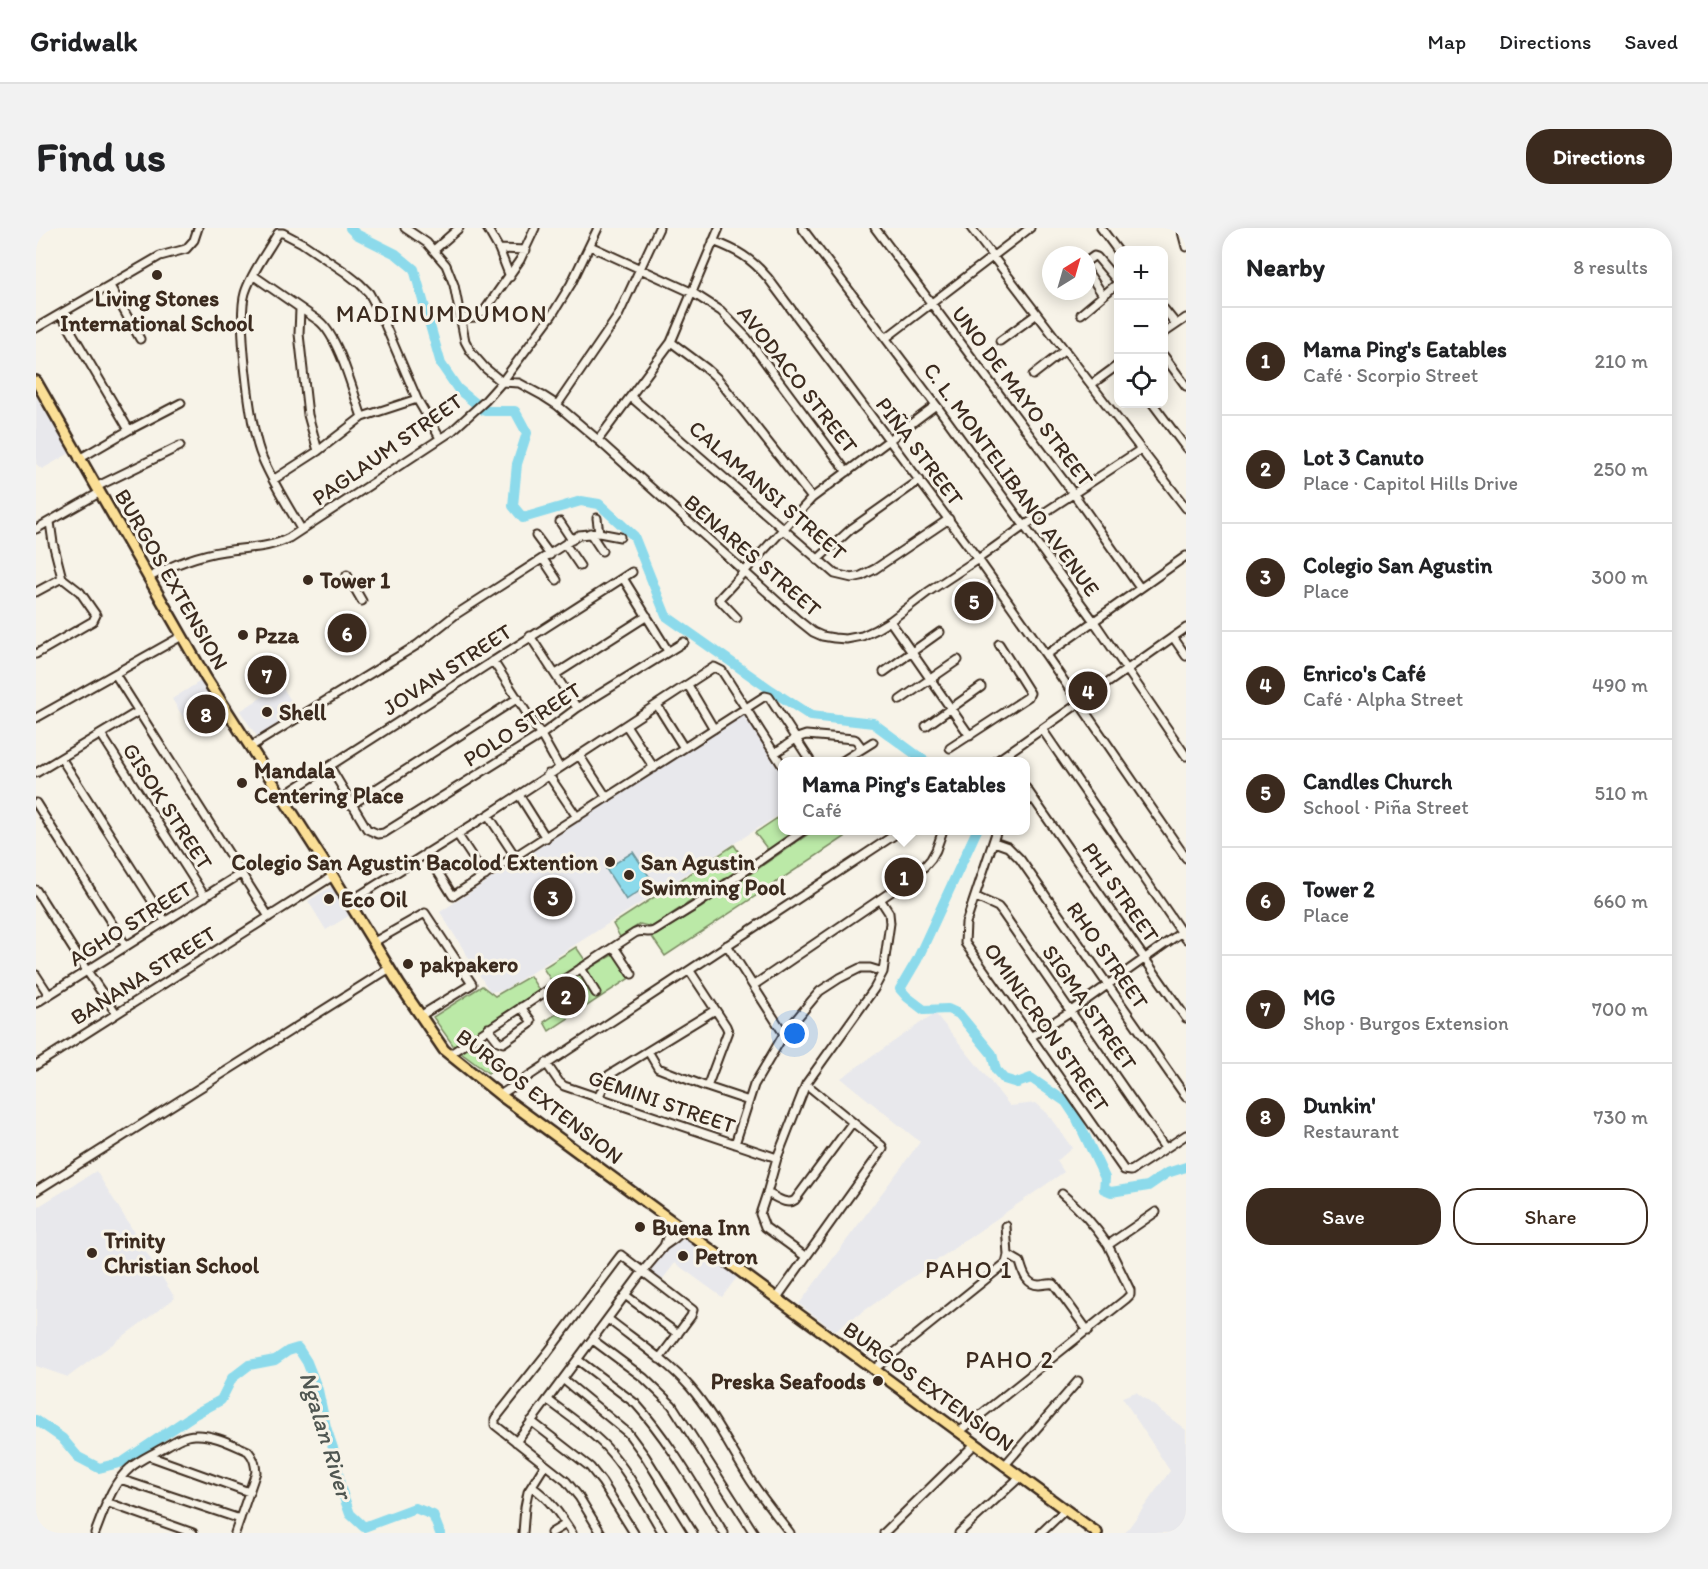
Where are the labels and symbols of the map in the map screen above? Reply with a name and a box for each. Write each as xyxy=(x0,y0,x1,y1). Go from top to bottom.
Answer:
north arrow xyxy=(1042,246,1096,300)
marker: Living Stones International School xyxy=(150,268,164,282)
place label: Living Stones International School xyxy=(60,285,255,337)
district label: MADINUMDUMON xyxy=(336,299,548,328)
street label: AVODACO STREET xyxy=(731,300,864,459)
street label: UNO DE MAYO STREET xyxy=(946,301,1100,493)
street label: C. L. MONTELIBANO AVENUE xyxy=(918,357,1106,602)
street label: PAGLAUM STREET xyxy=(307,387,468,511)
street label: PIÑA STREET xyxy=(870,392,970,512)
street label: CALAMANSI STREET xyxy=(683,415,853,567)
street label: BURGOS EXTENSION xyxy=(109,484,234,675)
street label: BENARES STREET xyxy=(678,488,827,623)
place label: Tower 1 xyxy=(319,567,391,594)
marker: Tower 1 xyxy=(301,573,315,587)
pin: 5 xyxy=(954,578,994,623)
pin: 6 xyxy=(328,610,366,656)
street label: JOVAN STREET xyxy=(378,617,517,721)
place label: Pzza xyxy=(255,622,299,649)
marker: Pzza xyxy=(236,628,250,642)
pin: 7 xyxy=(248,652,286,698)
pin: 4 xyxy=(1068,668,1108,714)
street label: POLO STREET xyxy=(458,676,587,773)
pin: 8 xyxy=(186,692,226,736)
place label: Shell xyxy=(279,699,327,726)
marker: Shell xyxy=(260,705,274,719)
street label: GISOK STREET xyxy=(117,738,219,875)
place label: Mandala Centering Place xyxy=(254,757,404,809)
marker: Mandala Centering Place xyxy=(235,776,249,790)
street label: PHI STREET xyxy=(1076,837,1165,948)
place label: Colegio San Agustin Bacolod Extention xyxy=(232,849,599,876)
place label: San Agustin Swimming Pool xyxy=(641,849,786,901)
pin: 1 xyxy=(884,854,924,900)
marker: Colegio San Agustin Bacolod Extention xyxy=(603,855,617,869)
marker: San Agustin Swimming Pool xyxy=(622,868,636,882)
street label: AGHO STREET xyxy=(64,874,197,972)
pin: 3 xyxy=(534,874,572,920)
place label: Eco Oil xyxy=(341,886,408,913)
marker: Eco Oil xyxy=(322,892,336,906)
street label: RHO STREET xyxy=(1061,897,1155,1015)
street label: BANANA STREET xyxy=(66,920,221,1031)
street label: OMINICRON STREET xyxy=(978,937,1115,1118)
street label: SIGMA STREET xyxy=(1036,939,1143,1076)
place label: pakpakero xyxy=(419,951,518,978)
marker: pakpakero xyxy=(401,957,415,971)
pin: 2 xyxy=(546,974,586,1018)
your location xyxy=(780,1019,809,1048)
street label: BURGOS EXTENSION xyxy=(451,1023,629,1170)
street label: GEMINI STREET xyxy=(585,1064,740,1139)
place label: Buena Inn xyxy=(652,1214,751,1241)
marker: Buena Inn xyxy=(633,1220,647,1234)
place label: Trinity Christian School xyxy=(103,1227,260,1279)
place label: Petron xyxy=(695,1243,758,1270)
marker: Trinity Christian School xyxy=(85,1246,99,1260)
marker: Petron xyxy=(676,1249,690,1263)
district label: PAHO 1 xyxy=(925,1255,1013,1284)
street label: BURGOS EXTENSION xyxy=(838,1315,1019,1457)
district label: PAHO 2 xyxy=(965,1345,1055,1374)
water label: Ngalan River xyxy=(293,1368,360,1504)
place label: Preska Seafoods xyxy=(711,1368,866,1395)
marker: Preska Seafoods xyxy=(871,1374,885,1388)

